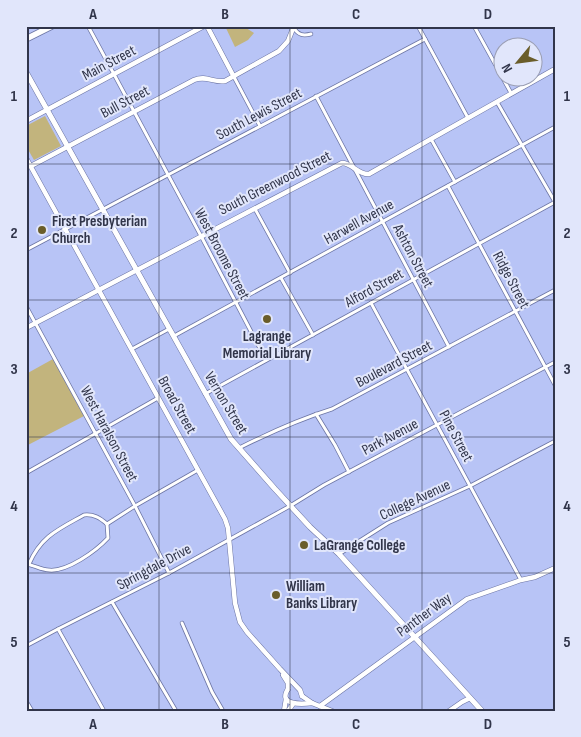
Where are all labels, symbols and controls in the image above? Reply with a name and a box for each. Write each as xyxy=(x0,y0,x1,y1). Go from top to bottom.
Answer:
text: A xyxy=(88,5,97,24)
text: B xyxy=(221,5,229,24)
text: C xyxy=(352,5,360,24)
text: D xyxy=(484,5,492,24)
north arrow xyxy=(494,38,544,88)
street label: Main Street xyxy=(79,41,139,85)
text: N xyxy=(498,61,516,75)
street label: Bull Street xyxy=(97,81,153,123)
street label: South Lewis Street xyxy=(213,83,305,145)
text: 1 xyxy=(11,87,18,106)
text: 1 xyxy=(564,87,571,106)
street label: South Greenwood Street xyxy=(216,146,335,219)
street label: Harwell Avenue xyxy=(321,195,397,249)
street label: West Broome Street xyxy=(190,205,254,303)
place label: First Presbyterian Church xyxy=(52,212,147,248)
street label: Ashton Street xyxy=(388,220,438,292)
text: 2 xyxy=(10,224,18,243)
marker: First Presbyterian Church xyxy=(36,224,48,236)
text: 2 xyxy=(563,224,571,243)
street label: Ridge Street xyxy=(488,248,534,312)
street label: Alford Street xyxy=(341,264,407,312)
marker: Lagrange Memorial Library xyxy=(261,313,273,325)
place label: Lagrange Memorial Library xyxy=(223,327,312,363)
street label: Boulevard Street xyxy=(353,336,436,392)
text: 3 xyxy=(10,360,18,379)
text: 3 xyxy=(563,360,571,379)
street label: Vernon Street xyxy=(200,368,252,438)
street label: Broad Street xyxy=(153,373,201,438)
street label: West Haralson Street xyxy=(76,383,142,486)
street label: Pine Street xyxy=(435,407,478,465)
street label: Park Avenue xyxy=(359,414,421,460)
street label: College Avenue xyxy=(377,475,453,525)
text: 4 xyxy=(10,497,18,516)
text: 4 xyxy=(563,497,571,516)
place label: LaGrange College xyxy=(314,536,405,555)
street label: Springdale Drive xyxy=(114,539,194,595)
marker: LaGrange College xyxy=(298,539,310,551)
place label: William Banks Library xyxy=(286,577,358,613)
marker: William Banks Library xyxy=(270,589,282,601)
street label: Panther Way xyxy=(393,589,455,641)
text: 5 xyxy=(10,633,18,652)
text: 5 xyxy=(563,633,571,652)
text: A xyxy=(88,715,97,734)
text: B xyxy=(221,715,229,734)
text: C xyxy=(352,715,360,734)
text: D xyxy=(484,715,492,734)

